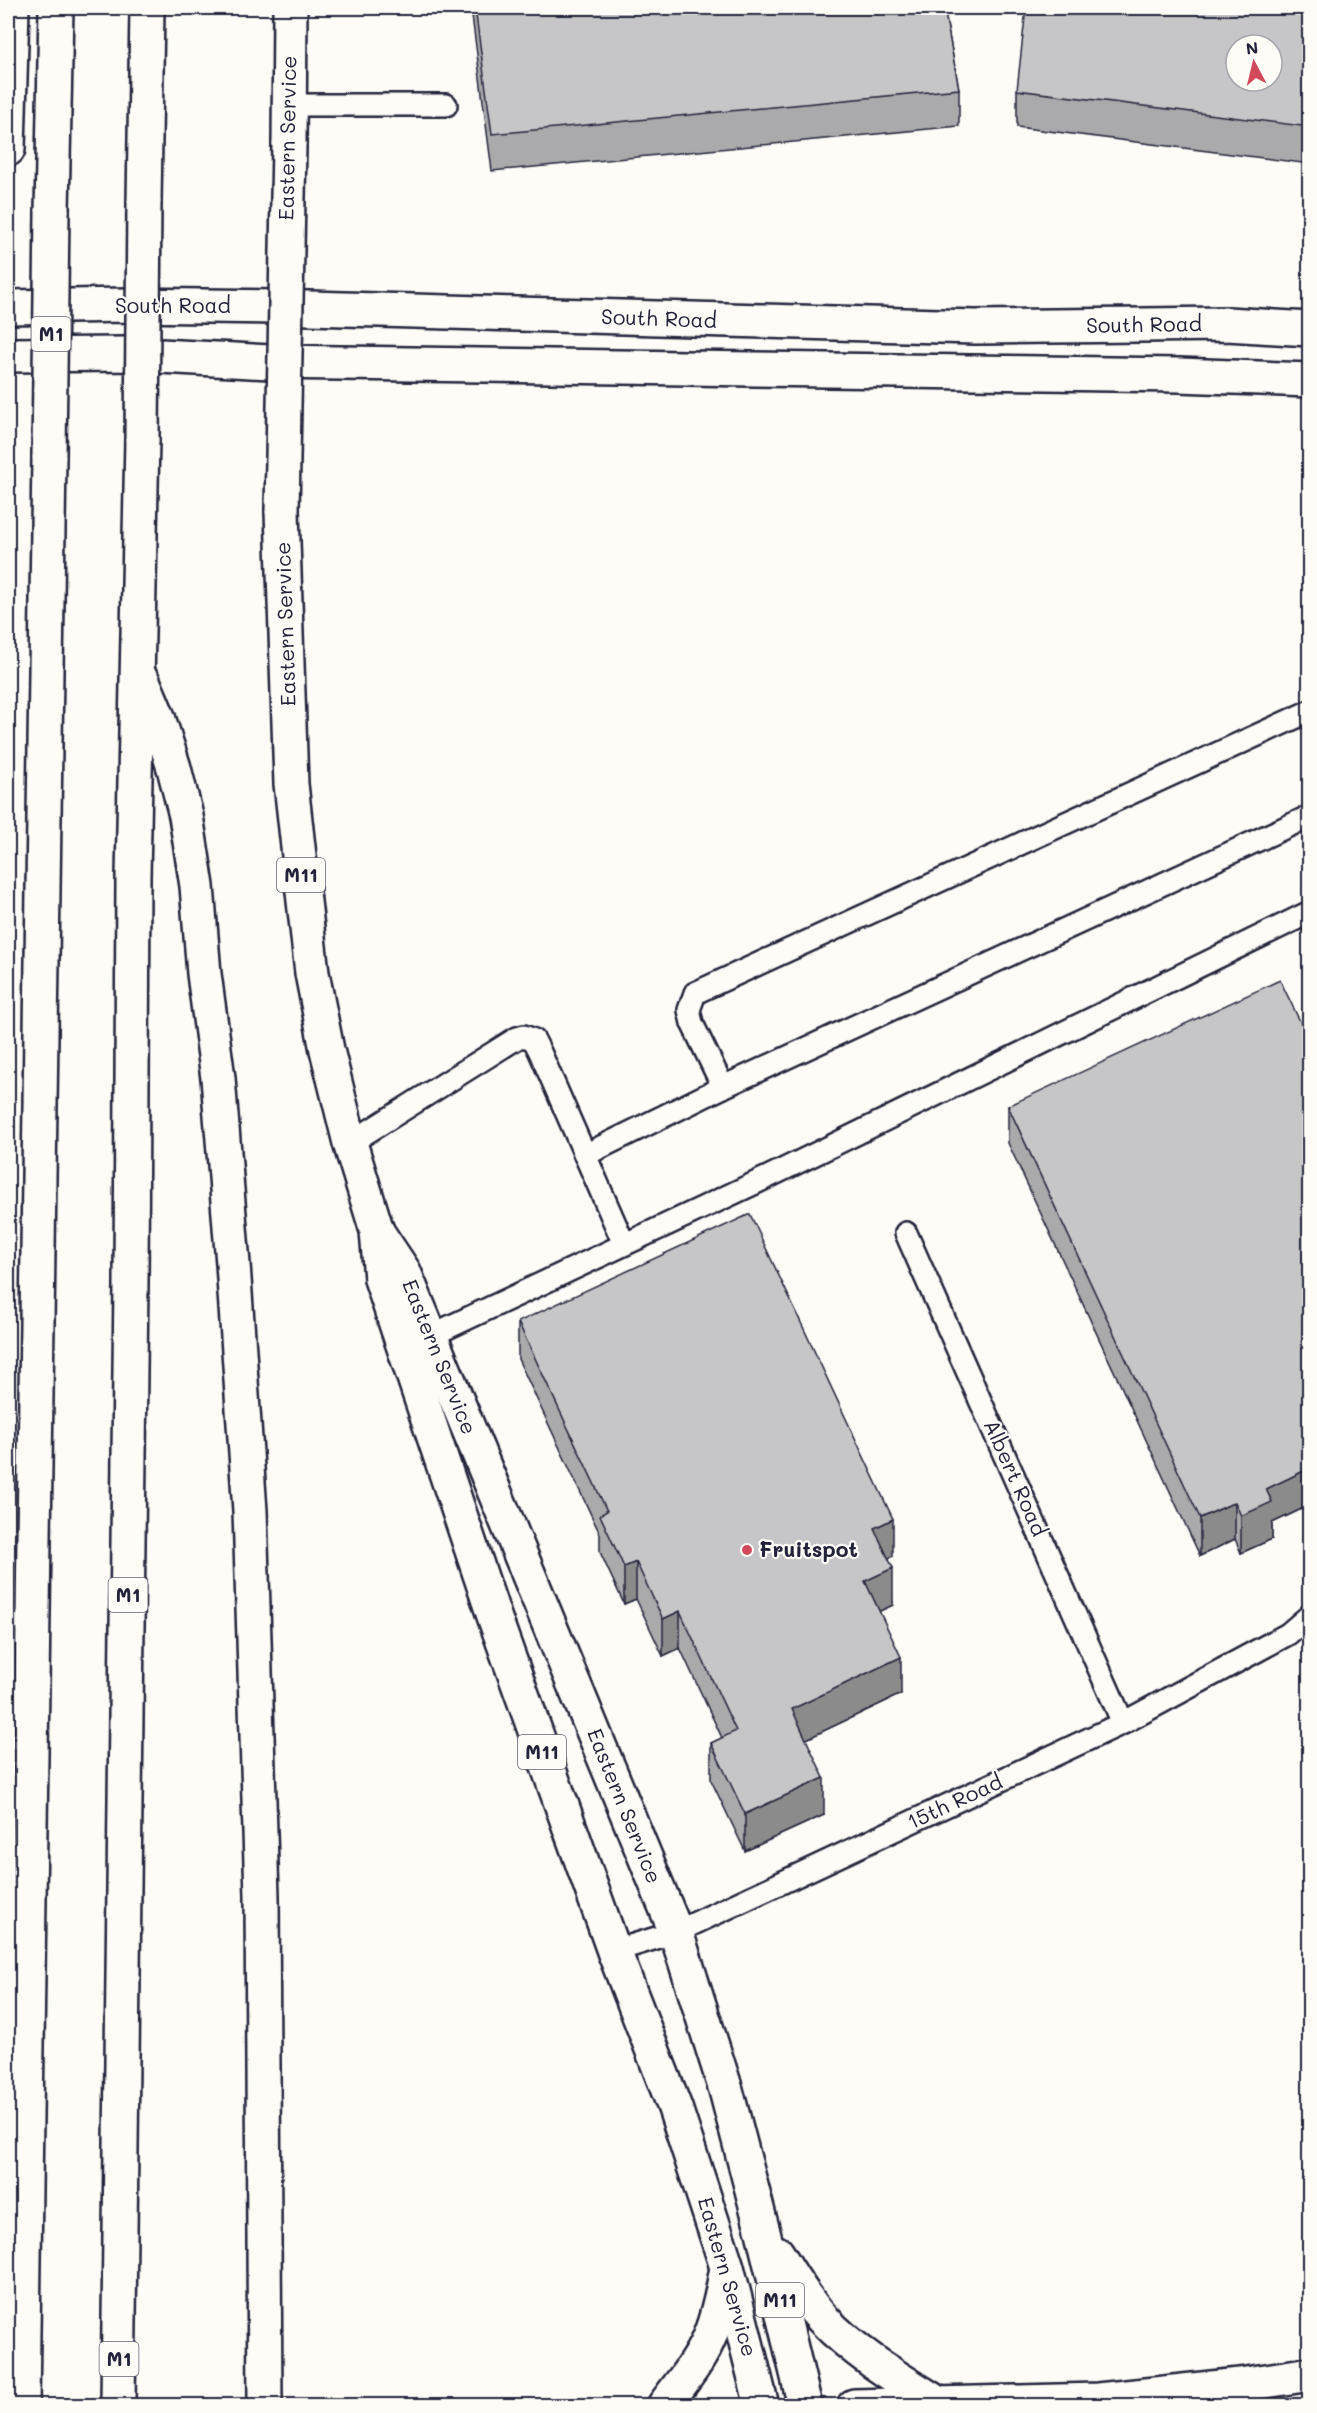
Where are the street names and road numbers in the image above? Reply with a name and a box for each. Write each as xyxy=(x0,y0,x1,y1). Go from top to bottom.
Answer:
street label: Eastern Service xyxy=(272,55,301,221)
street label: South Road xyxy=(115,291,231,318)
street label: South Road xyxy=(601,302,717,333)
street label: South Road xyxy=(1086,309,1202,338)
road number: M1 xyxy=(32,317,70,351)
street label: Eastern Service xyxy=(268,541,301,707)
road number: M11 xyxy=(277,858,325,892)
street label: Eastern Service xyxy=(397,1275,484,1438)
street label: Albert Road xyxy=(979,1415,1054,1540)
road number: M1 xyxy=(108,1578,148,1612)
street label: Eastern Service xyxy=(582,1724,669,1887)
road number: M11 xyxy=(518,1735,566,1769)
street label: 15th Road xyxy=(903,1767,1006,1834)
street label: Eastern Service xyxy=(693,2194,764,2359)
road number: M11 xyxy=(756,2283,804,2317)
road number: M1 xyxy=(100,2342,138,2376)

